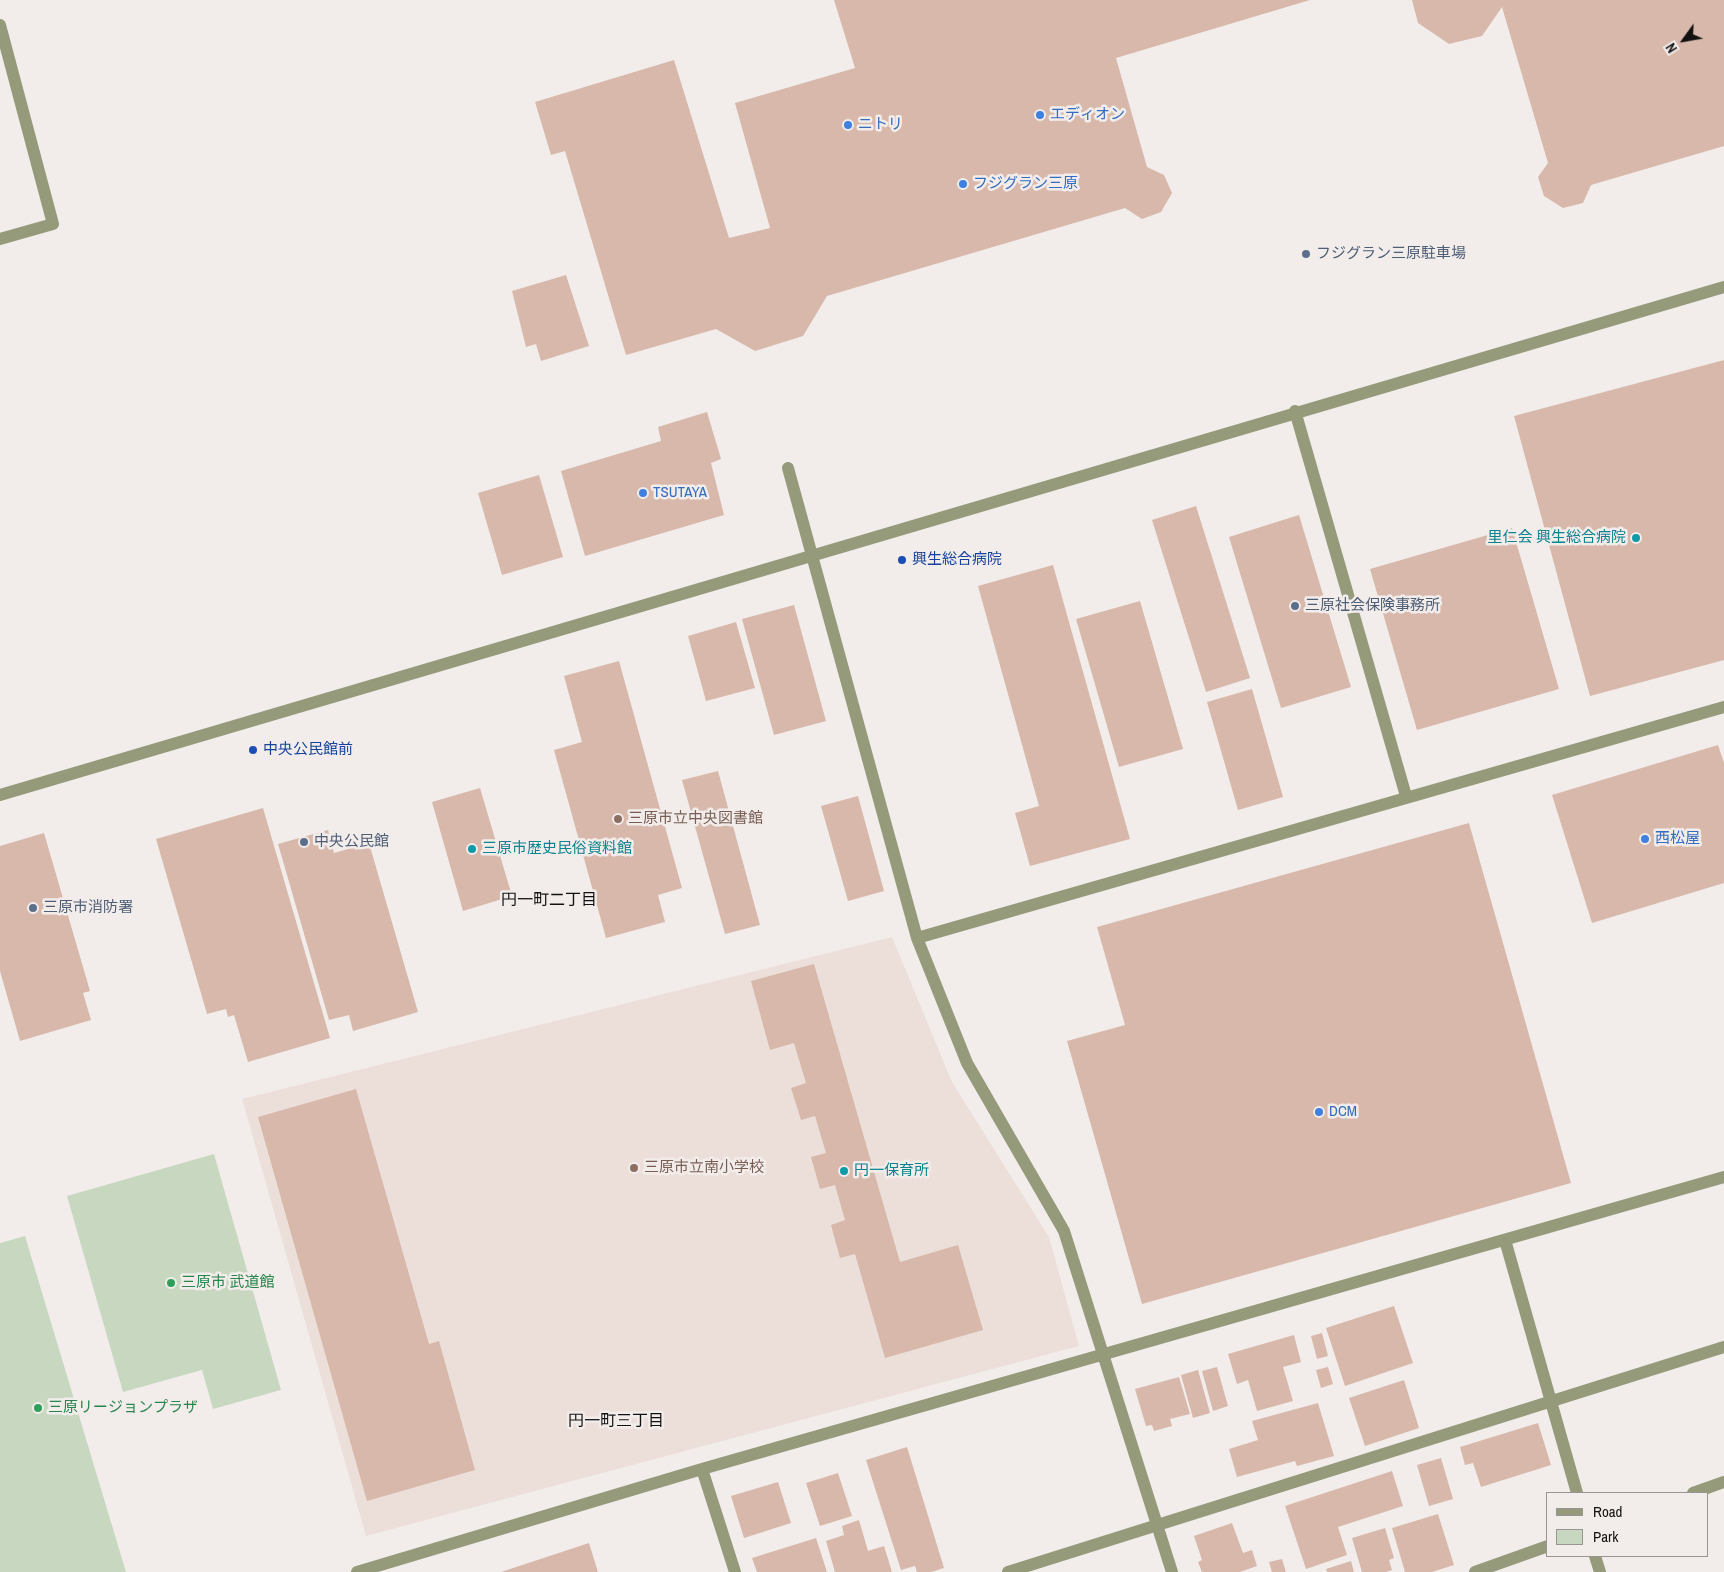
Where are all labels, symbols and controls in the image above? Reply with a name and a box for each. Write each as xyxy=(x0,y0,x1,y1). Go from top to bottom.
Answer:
north arrow xyxy=(1659,15,1709,65)
text: N xyxy=(1661,40,1681,56)
place label: エディオン xyxy=(1050,106,1125,124)
marker: エディオン xyxy=(1034,109,1046,121)
place label: ニトリ xyxy=(858,116,903,134)
marker: ニトリ xyxy=(842,119,854,131)
place label: フジグラン三原 xyxy=(973,175,1078,193)
marker: フジグラン三原 xyxy=(957,178,969,190)
place label: フジグラン三原駐車場 xyxy=(1316,245,1466,263)
marker: フジグラン三原駐車場 xyxy=(1300,248,1312,260)
place label: TSUTAYA xyxy=(653,484,707,502)
marker: TSUTAYA xyxy=(637,487,649,499)
place label: 里仁会 興生総合病院 xyxy=(1488,529,1626,547)
marker: 里仁会 興生総合病院 xyxy=(1630,532,1642,544)
place label: 興生総合病院 xyxy=(912,551,1002,569)
marker: 興生総合病院 xyxy=(896,554,908,566)
place label: 三原社会保険事務所 xyxy=(1305,597,1440,615)
marker: 三原社会保険事務所 xyxy=(1289,600,1301,612)
place label: 中央公民館前 xyxy=(263,741,353,759)
marker: 中央公民館前 xyxy=(247,744,259,756)
place label: 三原市立中央図書館 xyxy=(628,810,763,828)
marker: 三原市立中央図書館 xyxy=(612,813,624,825)
place label: 西松屋 xyxy=(1655,830,1700,848)
place label: 中央公民館 xyxy=(314,833,389,851)
marker: 西松屋 xyxy=(1639,833,1651,845)
marker: 中央公民館 xyxy=(298,836,310,848)
place label: 三原市歴史民俗資料館 xyxy=(482,840,632,858)
marker: 三原市歴史民俗資料館 xyxy=(466,843,478,855)
district label: 円一町二丁目 xyxy=(501,891,597,911)
place label: 三原市消防署 xyxy=(43,899,133,917)
marker: 三原市消防署 xyxy=(27,902,39,914)
place label: DCM xyxy=(1329,1103,1357,1121)
marker: DCM xyxy=(1313,1106,1325,1118)
place label: 三原市立南小学校 xyxy=(644,1159,764,1177)
marker: 三原市立南小学校 xyxy=(628,1162,640,1174)
place label: 円一保育所 xyxy=(854,1162,929,1180)
marker: 円一保育所 xyxy=(838,1165,850,1177)
place label: 三原市 武道館 xyxy=(181,1274,274,1292)
marker: 三原市 武道館 xyxy=(165,1277,177,1289)
place label: 三原リージョンプラザ xyxy=(48,1399,198,1417)
marker: 三原リージョンプラザ xyxy=(32,1402,44,1414)
district label: 円一町三丁目 xyxy=(568,1412,664,1432)
legend xyxy=(1546,1492,1709,1557)
text: Road xyxy=(1593,1501,1622,1522)
text: Park xyxy=(1593,1526,1618,1547)

